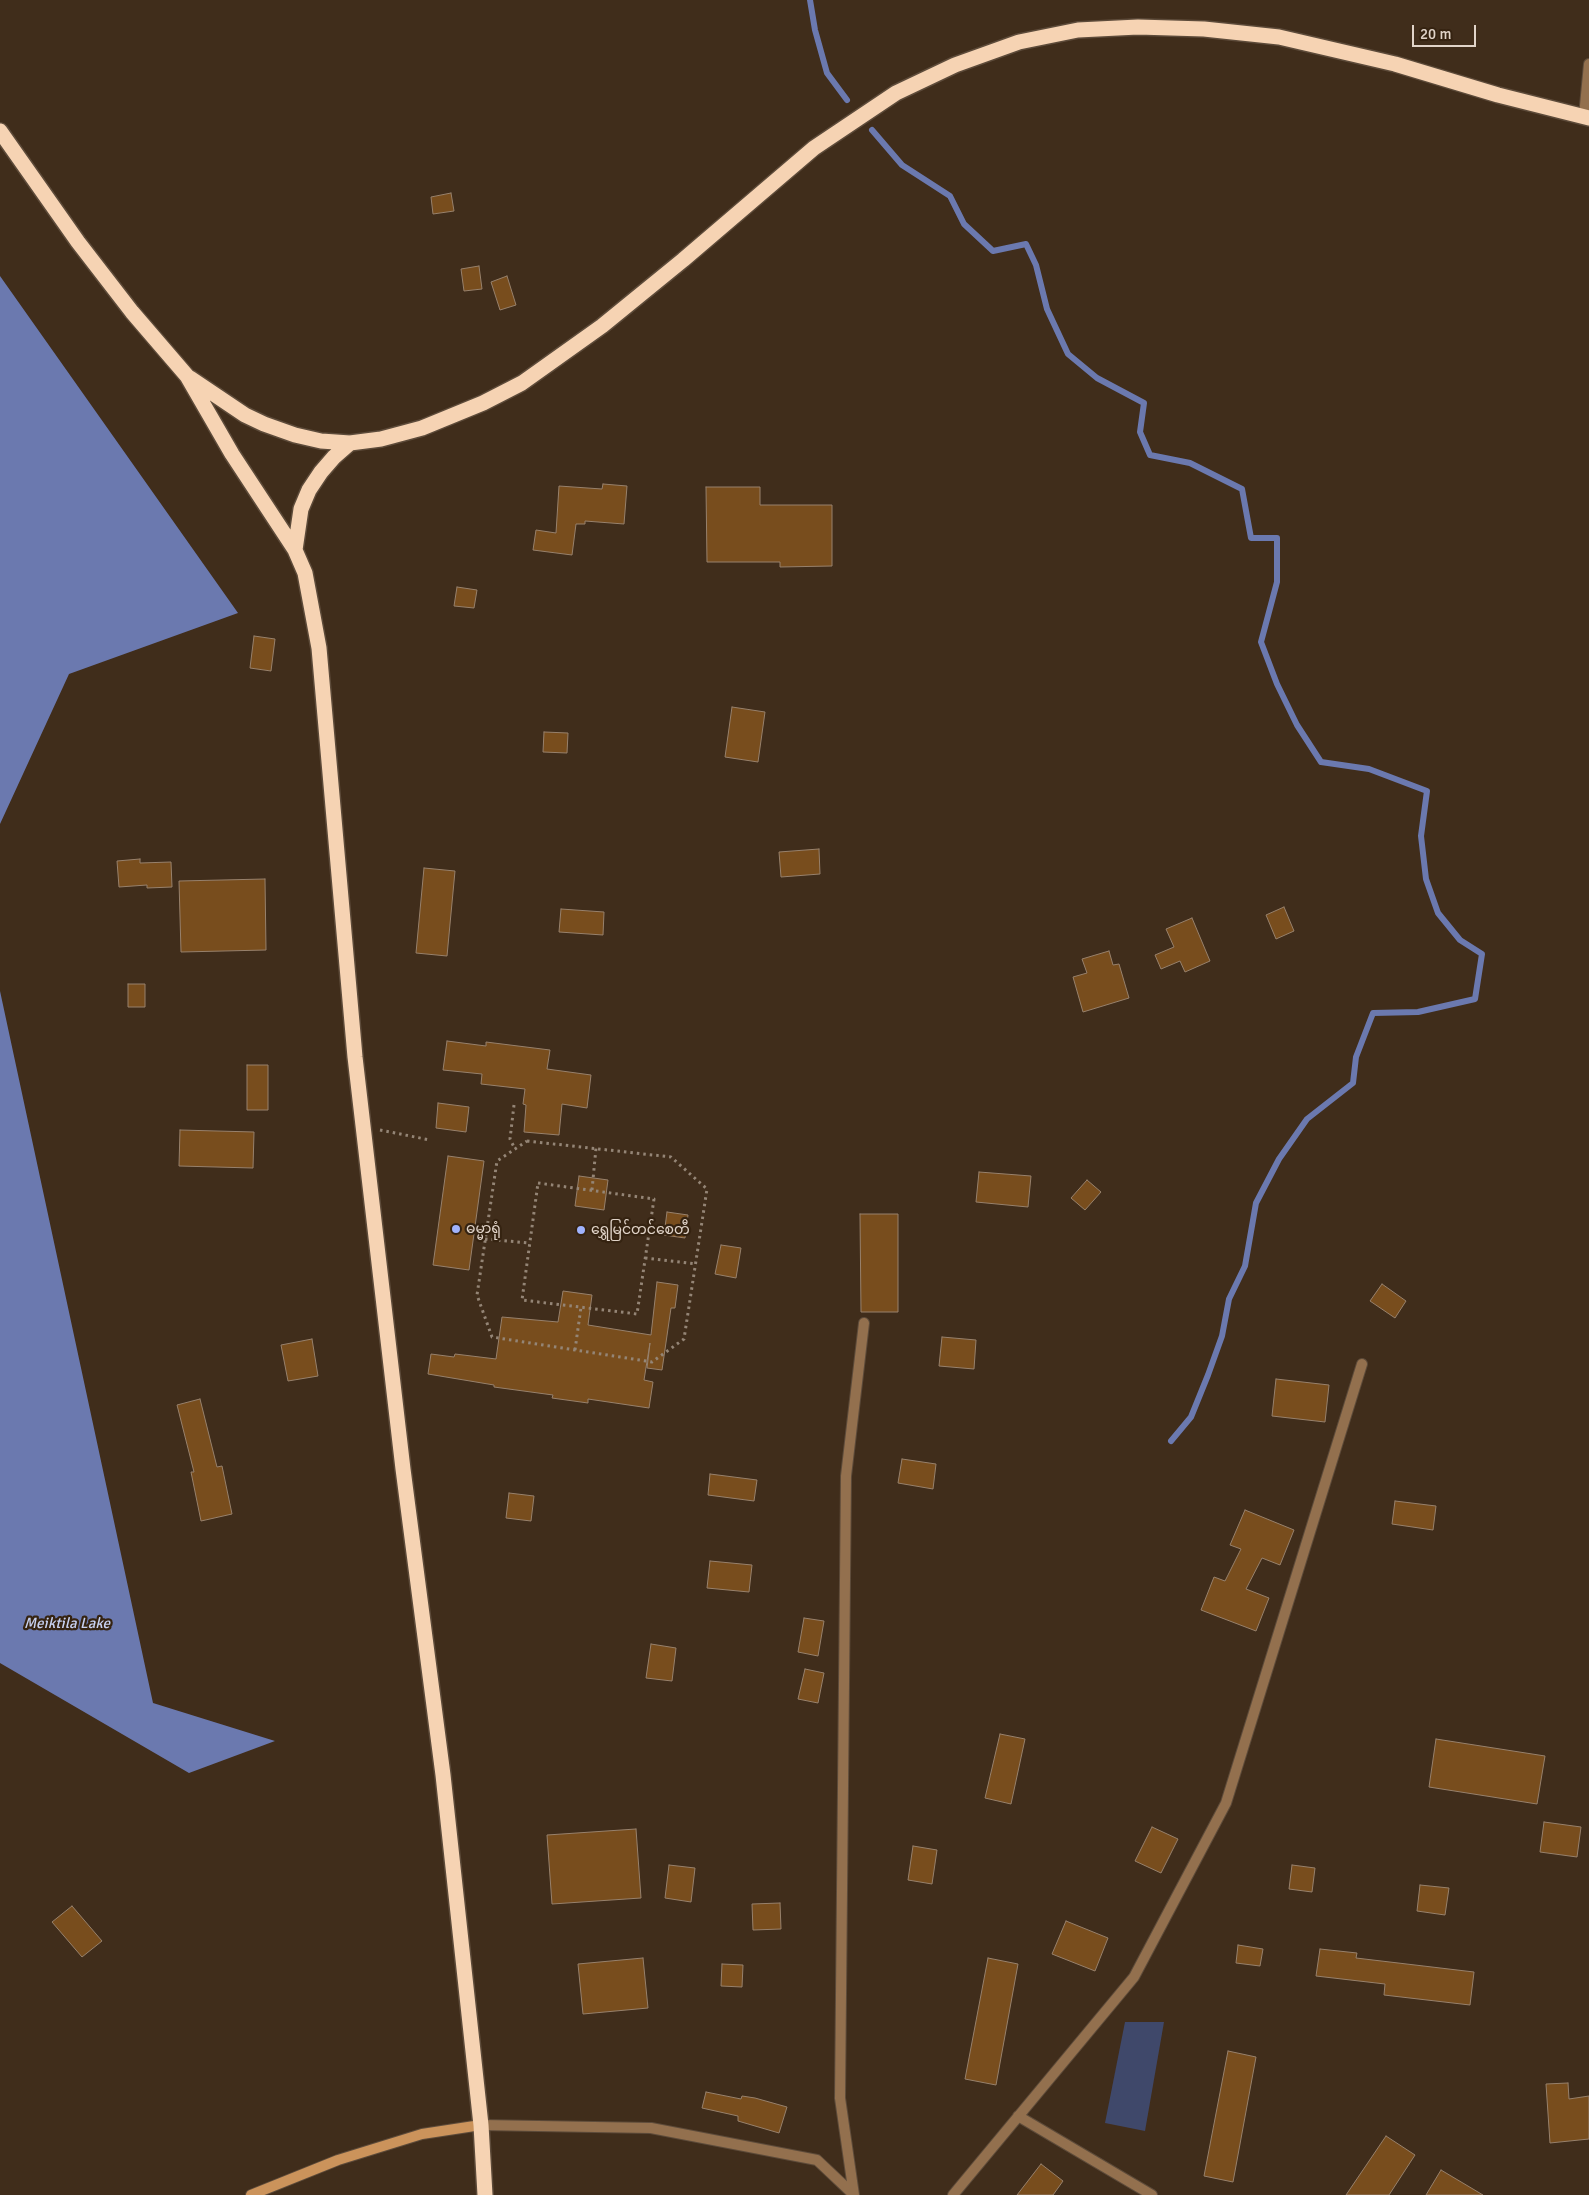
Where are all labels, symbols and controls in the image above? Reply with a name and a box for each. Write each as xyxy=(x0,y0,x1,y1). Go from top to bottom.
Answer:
scale bar xyxy=(1414,15,1478,47)
text: 20 m xyxy=(1420,25,1451,43)
place label: ဓမ္မာရုံ xyxy=(466,1221,501,1237)
place label: ရွှေမြင်တင်စေတီ xyxy=(591,1222,690,1238)
marker: ဓမ္မာရုံ xyxy=(450,1223,462,1235)
marker: ရွှေမြင်တင်စေတီ xyxy=(575,1224,587,1236)
water label: Meiktila Lake xyxy=(24,1615,110,1633)

